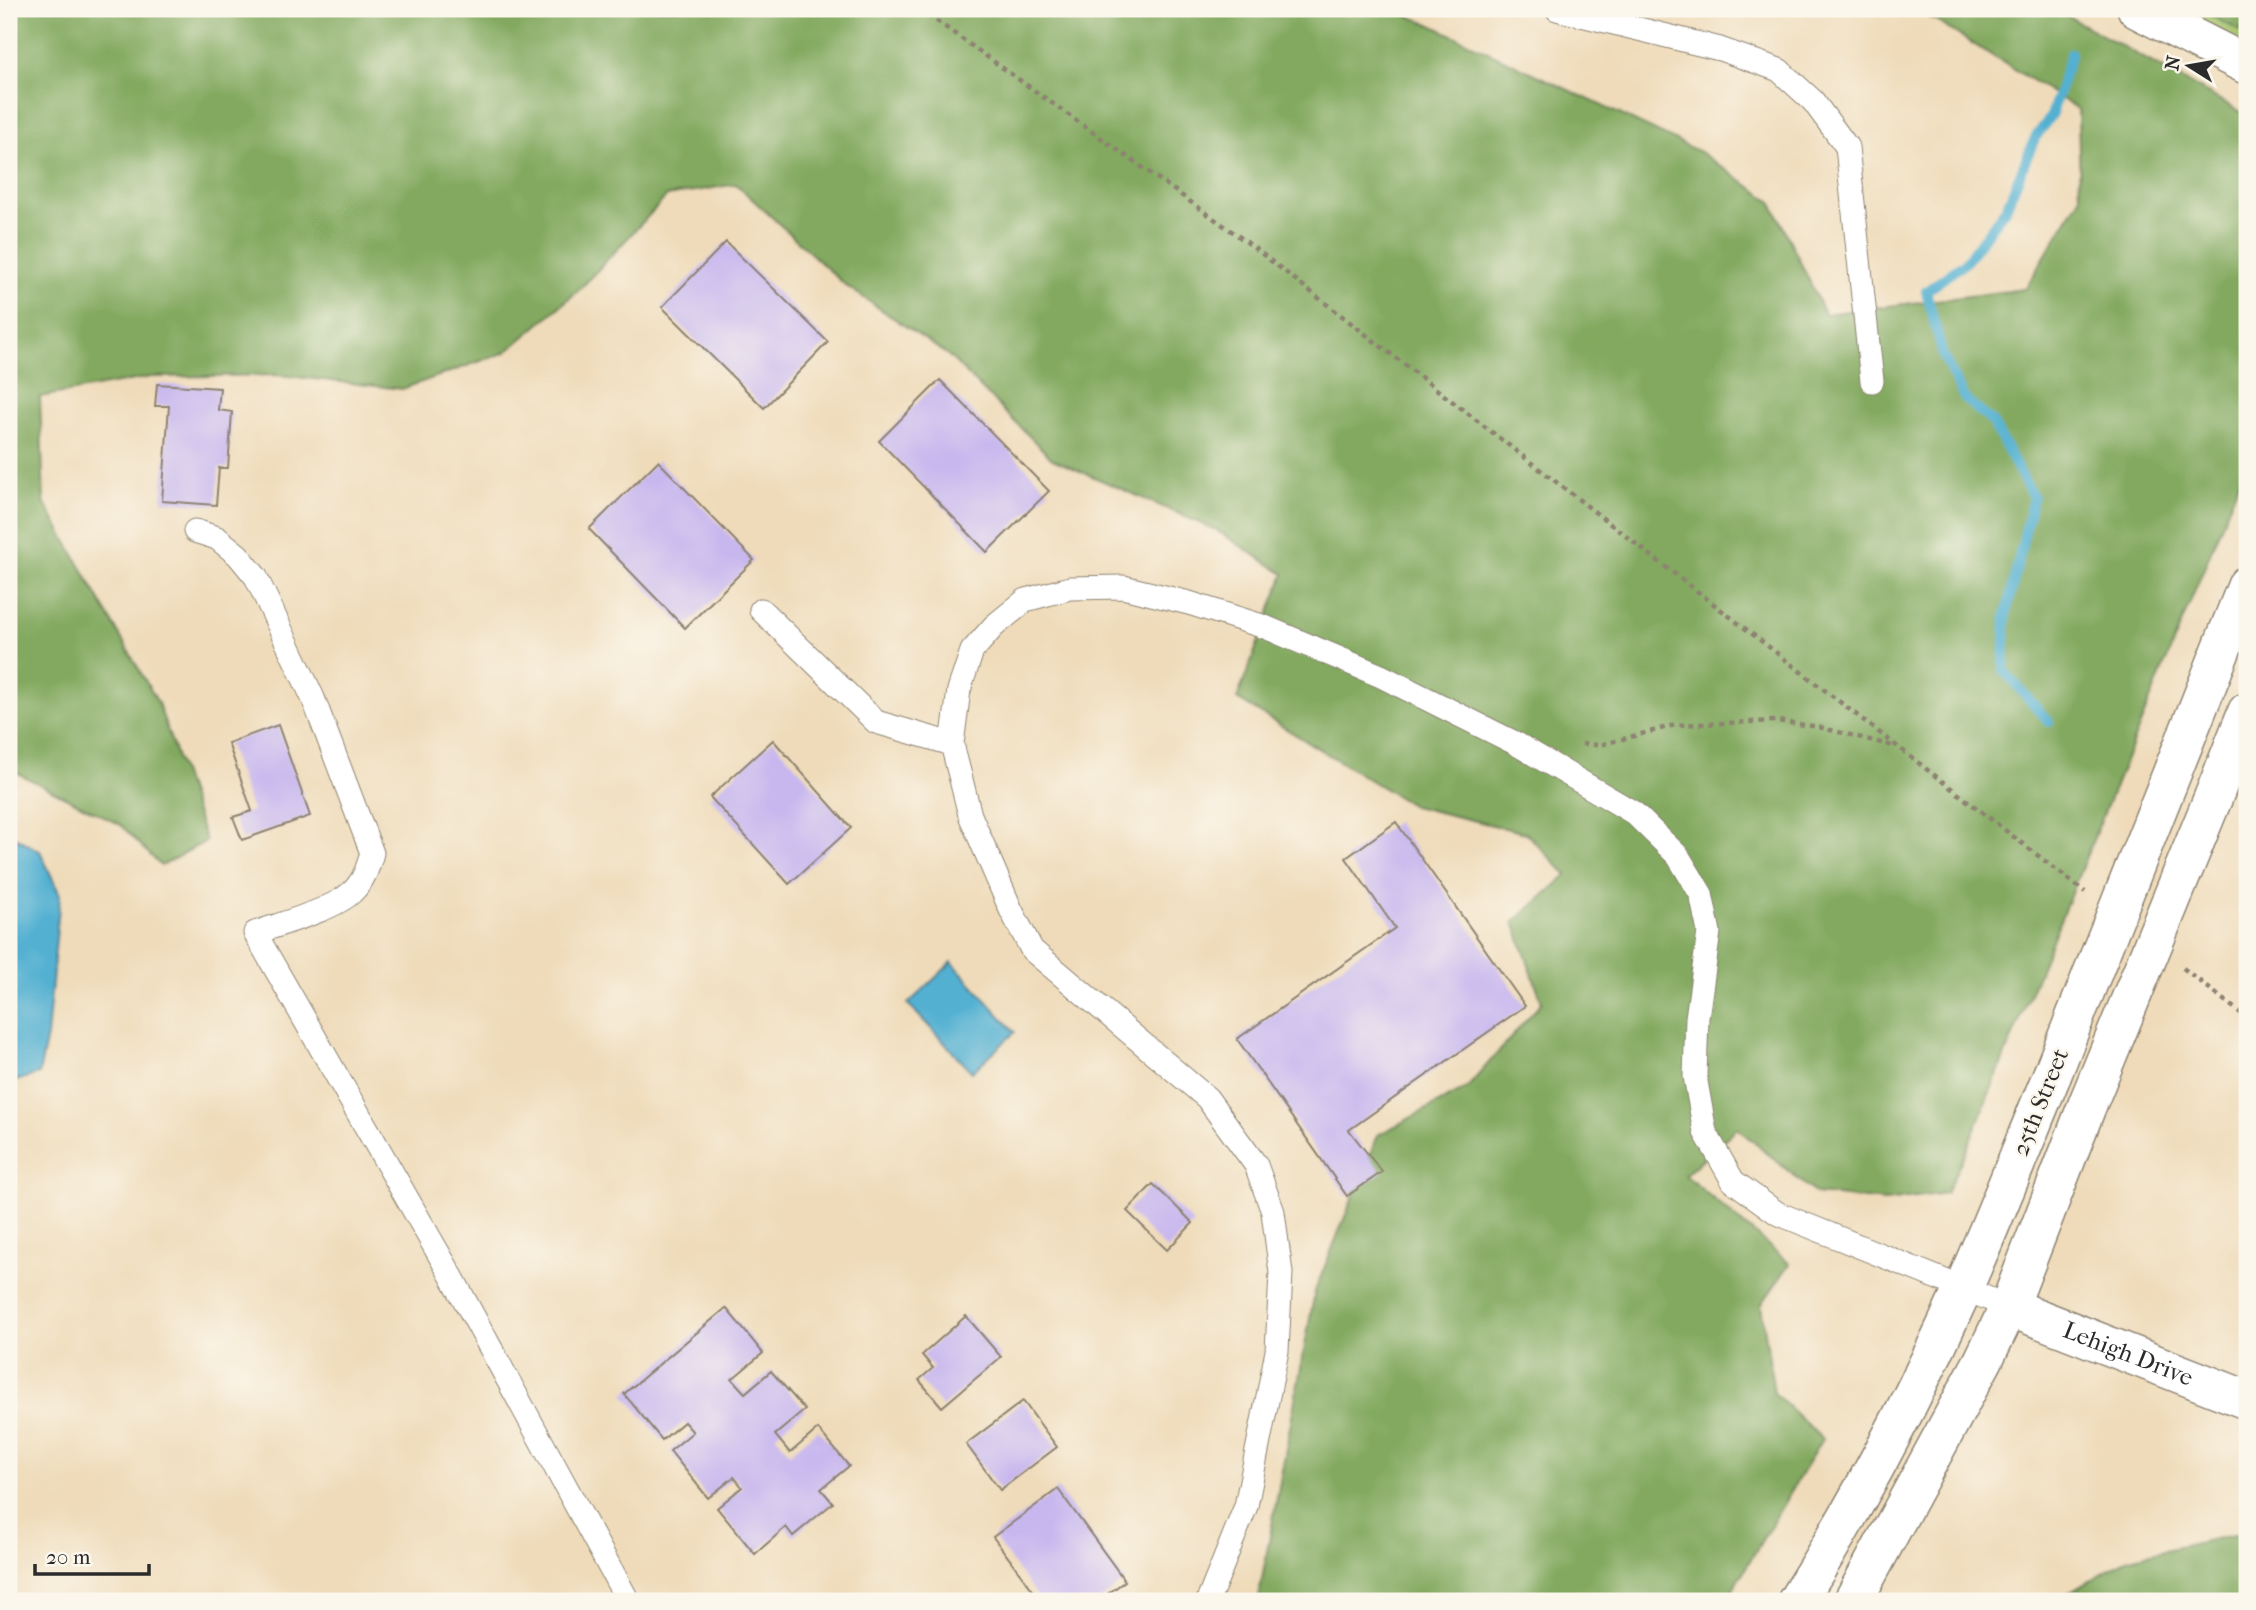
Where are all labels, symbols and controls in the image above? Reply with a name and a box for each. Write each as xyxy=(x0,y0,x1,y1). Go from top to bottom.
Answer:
north arrow xyxy=(2154,32,2224,102)
text: N xyxy=(2161,53,2186,72)
street label: 25th Street xyxy=(2006,1044,2074,1160)
street label: Lehigh Drive xyxy=(2059,1316,2197,1392)
scale bar xyxy=(35,1533,149,1577)
text: 20 m xyxy=(46,1545,91,1569)

